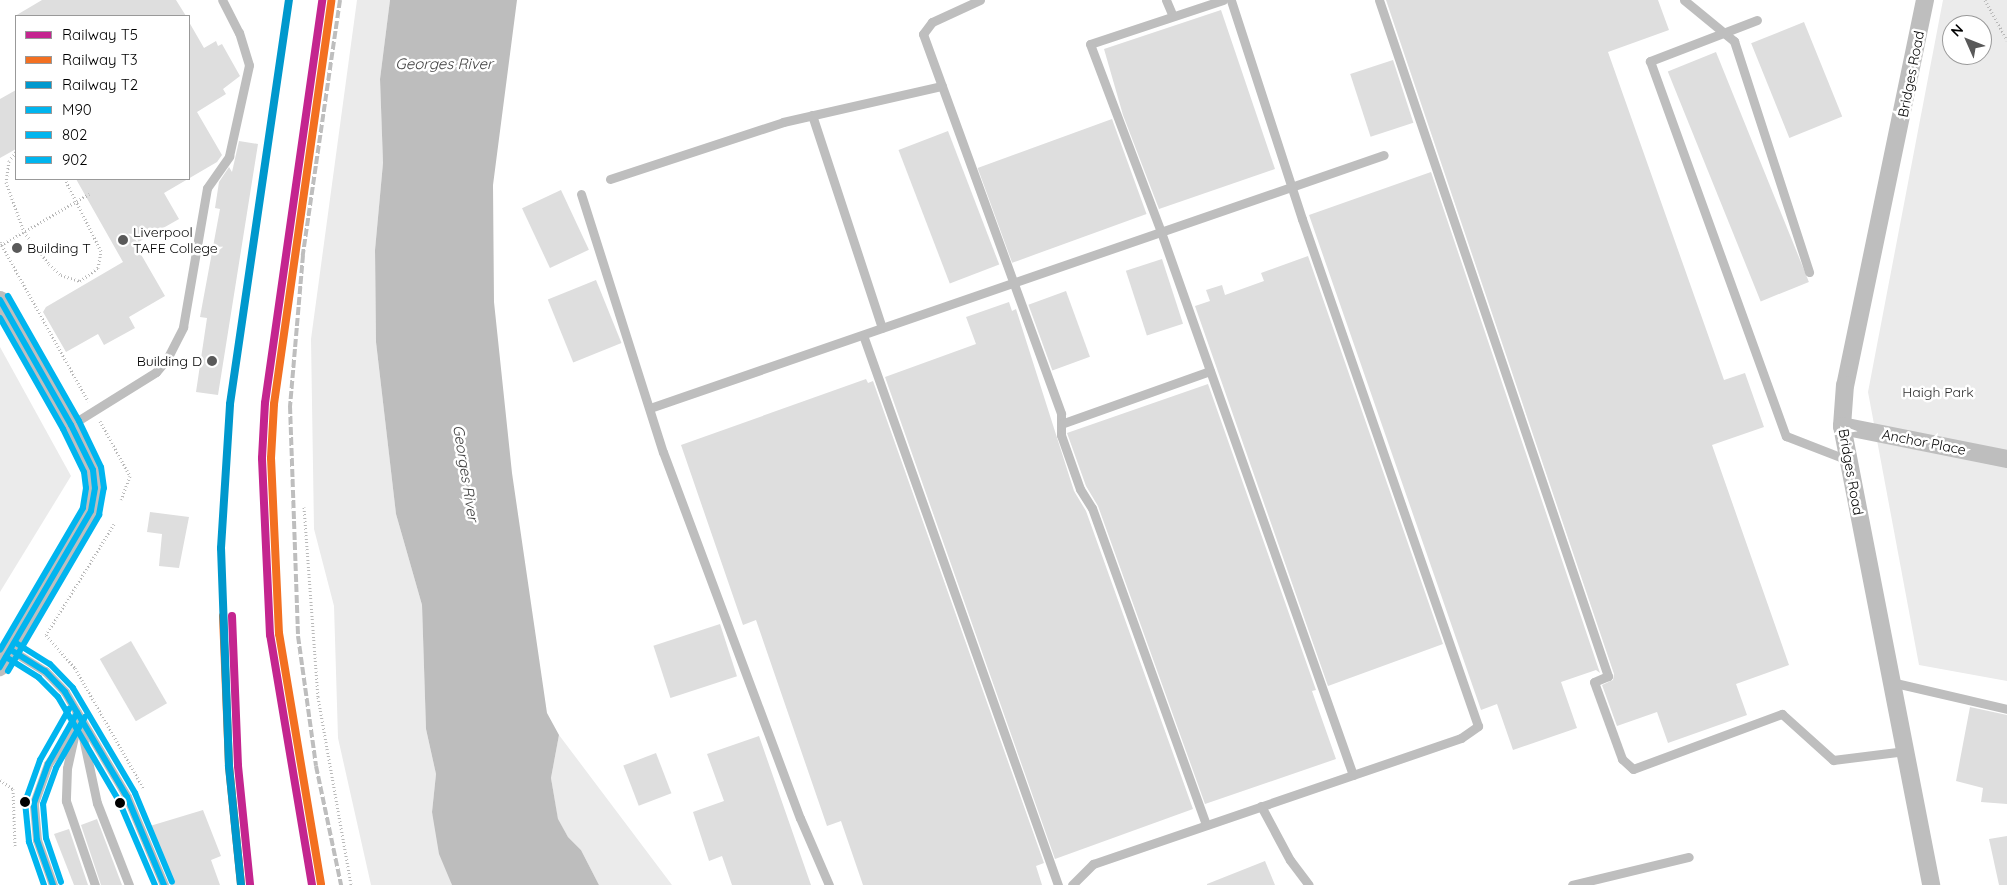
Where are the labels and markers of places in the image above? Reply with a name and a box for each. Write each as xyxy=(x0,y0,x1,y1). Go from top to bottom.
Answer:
place label: Liverpool TAFE College xyxy=(133,224,218,256)
marker: Liverpool TAFE College xyxy=(117,234,129,246)
place label: Building T xyxy=(27,240,91,256)
marker: Building T xyxy=(11,242,23,254)
place label: Building D xyxy=(137,353,202,369)
marker: Building D xyxy=(206,355,218,367)
unlabelled marker xyxy=(20,797,30,807)
unlabelled marker xyxy=(115,798,125,808)

